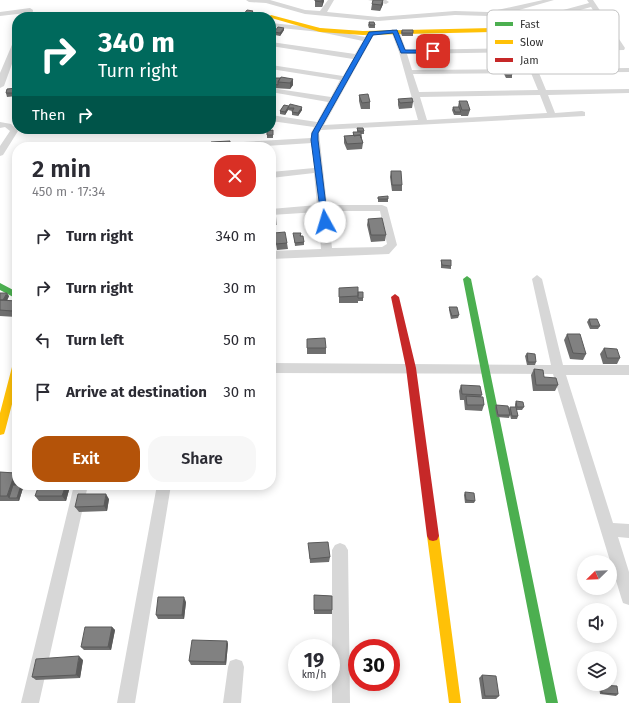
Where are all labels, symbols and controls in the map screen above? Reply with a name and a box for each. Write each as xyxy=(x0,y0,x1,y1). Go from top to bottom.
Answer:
legend xyxy=(487,10,619,74)
text: Fast xyxy=(520,18,540,31)
text: 340 m xyxy=(98,26,175,59)
icon: right xyxy=(32,28,84,80)
pin xyxy=(416,34,450,68)
text: Slow xyxy=(520,36,544,49)
icon: arrive xyxy=(422,40,444,62)
text: Jam xyxy=(520,54,539,67)
text: Turn right xyxy=(98,60,178,82)
icon: right xyxy=(74,104,96,126)
text: Then xyxy=(32,106,66,124)
text: 2 min xyxy=(32,155,91,183)
button: close xyxy=(214,155,256,197)
text: 450 m · 17:34 xyxy=(32,184,105,199)
position arrow xyxy=(304,201,346,243)
icon: right xyxy=(32,225,54,247)
text: Turn right xyxy=(66,227,133,245)
text: 340 m xyxy=(215,227,256,245)
icon: right xyxy=(32,277,54,299)
text: Turn right xyxy=(66,279,133,297)
text: 30 m xyxy=(223,279,256,297)
icon: left xyxy=(32,329,54,351)
text: Turn left xyxy=(66,331,124,349)
text: 50 m xyxy=(223,331,256,349)
icon: arrive xyxy=(32,381,54,403)
text: Arrive at destination xyxy=(66,383,207,401)
text: 30 m xyxy=(223,383,256,401)
button: Exit xyxy=(32,436,140,482)
button: Share xyxy=(148,436,256,482)
north arrow xyxy=(577,555,617,595)
map controls xyxy=(577,555,617,691)
button: sound xyxy=(577,603,617,643)
speed limit sign: 30 xyxy=(348,639,400,691)
text: 19 xyxy=(304,648,324,672)
button: layers xyxy=(577,651,617,691)
text: km/h xyxy=(302,669,326,681)

